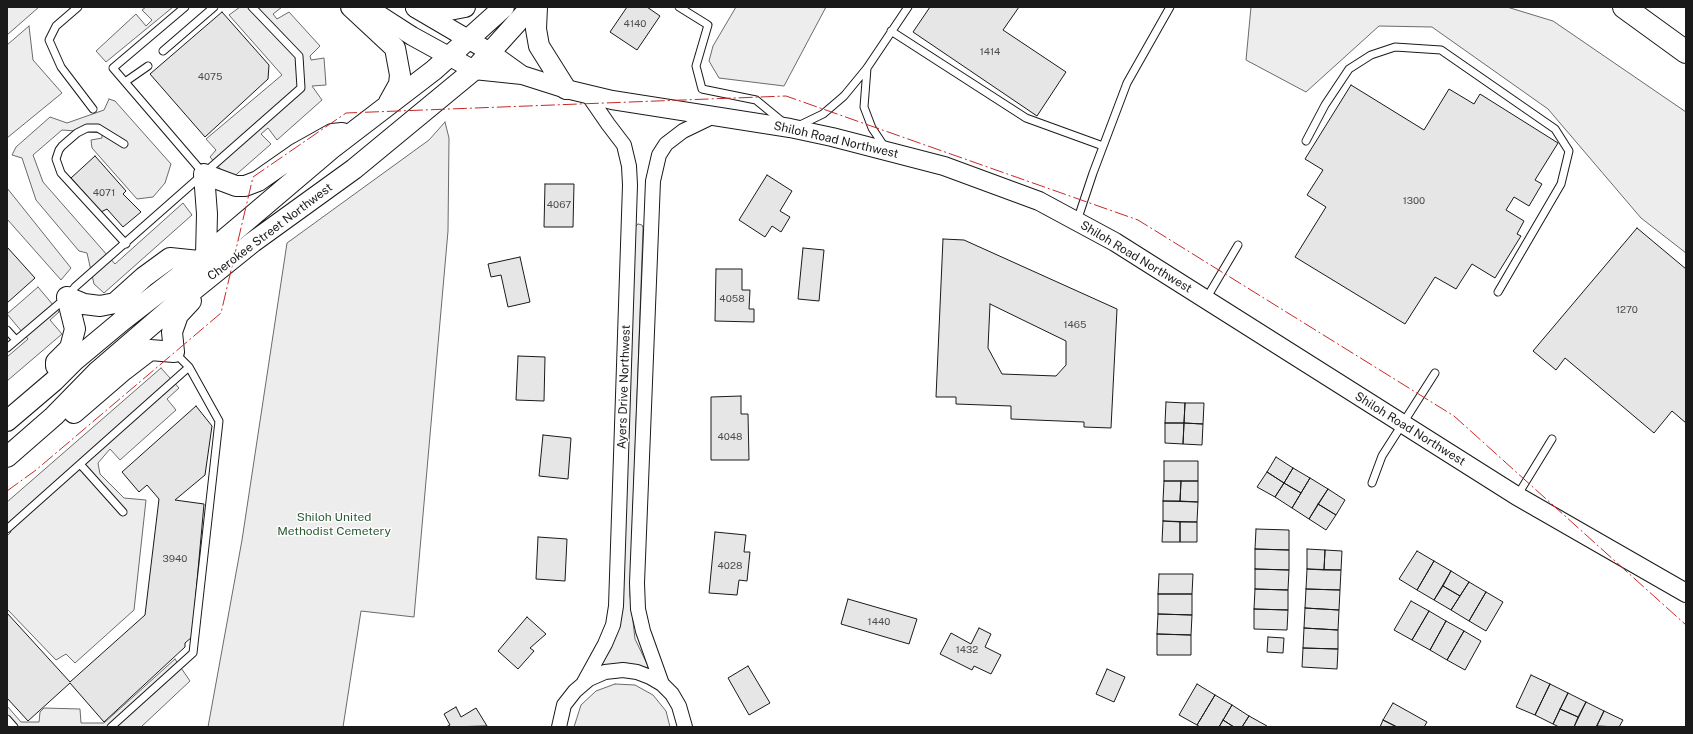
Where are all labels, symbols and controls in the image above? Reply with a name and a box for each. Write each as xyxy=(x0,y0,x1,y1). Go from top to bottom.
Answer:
house number: 4140 xyxy=(624,18,646,30)
house number: 1414 xyxy=(980,46,1000,58)
house number: 4075 xyxy=(198,71,222,83)
street label: Shiloh Road Northwest xyxy=(772,119,900,161)
street label: Cherokee Street Northwest xyxy=(205,180,335,284)
house number: 4071 xyxy=(93,187,115,199)
house number: 1300 xyxy=(1403,195,1425,207)
house number: 4067 xyxy=(547,199,571,211)
street label: Shiloh Road Northwest xyxy=(1078,218,1194,296)
house number: 4058 xyxy=(719,293,745,305)
house number: 1270 xyxy=(1616,304,1638,316)
house number: 1465 xyxy=(1064,319,1086,331)
street label: Ayers Drive Northwest xyxy=(615,325,633,449)
street label: Shiloh Road Northwest xyxy=(1352,389,1468,469)
house number: 4048 xyxy=(717,431,743,443)
park label: Shiloh United Methodist Cemetery xyxy=(277,510,391,538)
house number: 3940 xyxy=(163,553,187,565)
house number: 4028 xyxy=(718,560,742,572)
house number: 1440 xyxy=(868,616,890,628)
house number: 1432 xyxy=(956,644,978,656)

